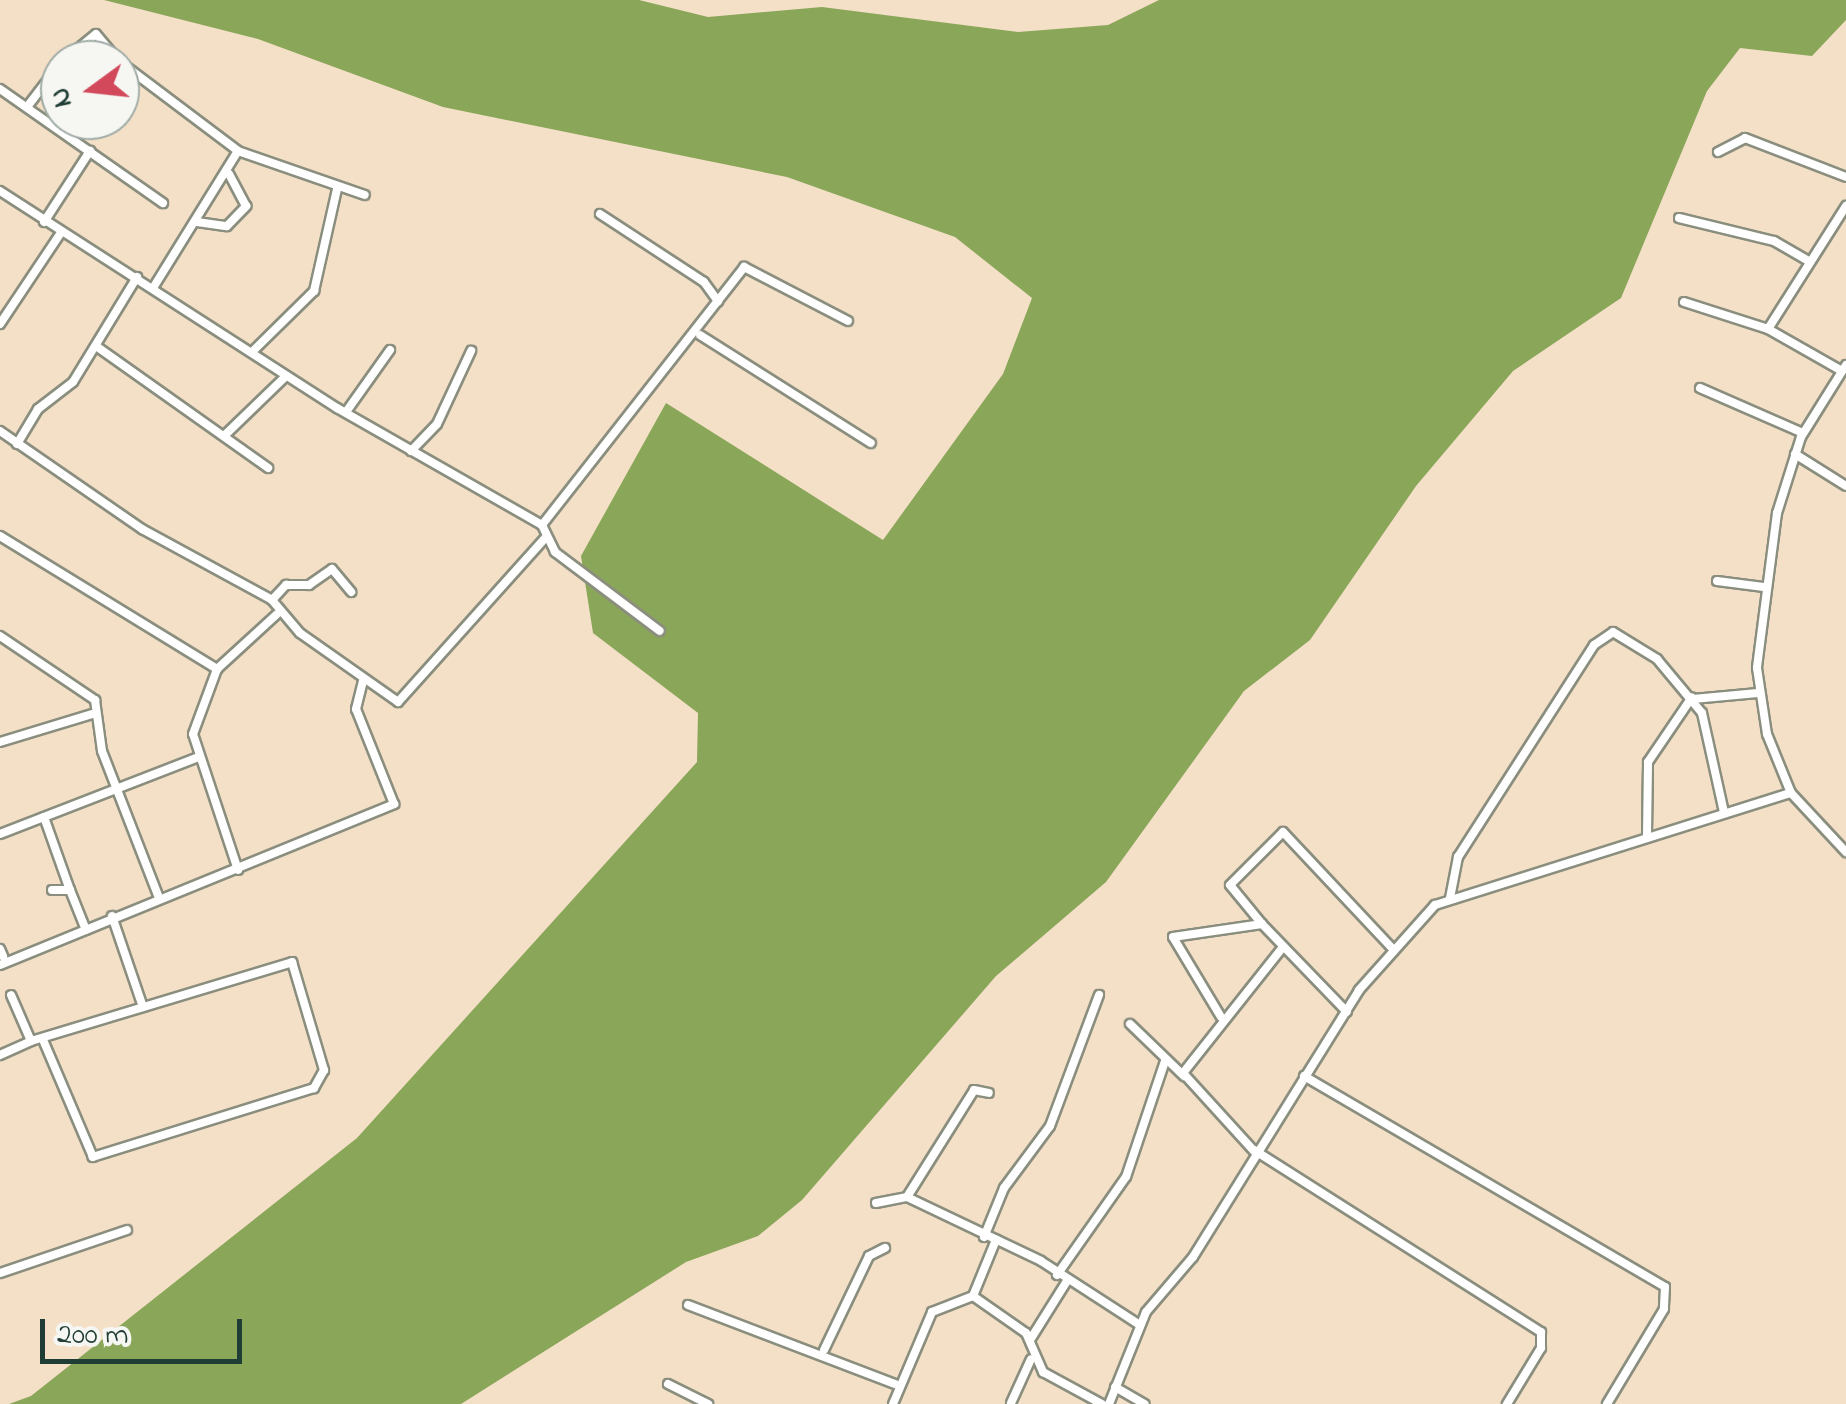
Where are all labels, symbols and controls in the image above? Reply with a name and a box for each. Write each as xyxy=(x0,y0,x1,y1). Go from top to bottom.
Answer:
north arrow xyxy=(40,40,140,140)
text: N xyxy=(40,83,85,112)
scale bar xyxy=(45,1299,248,1361)
text: 200 m xyxy=(57,1314,129,1358)

